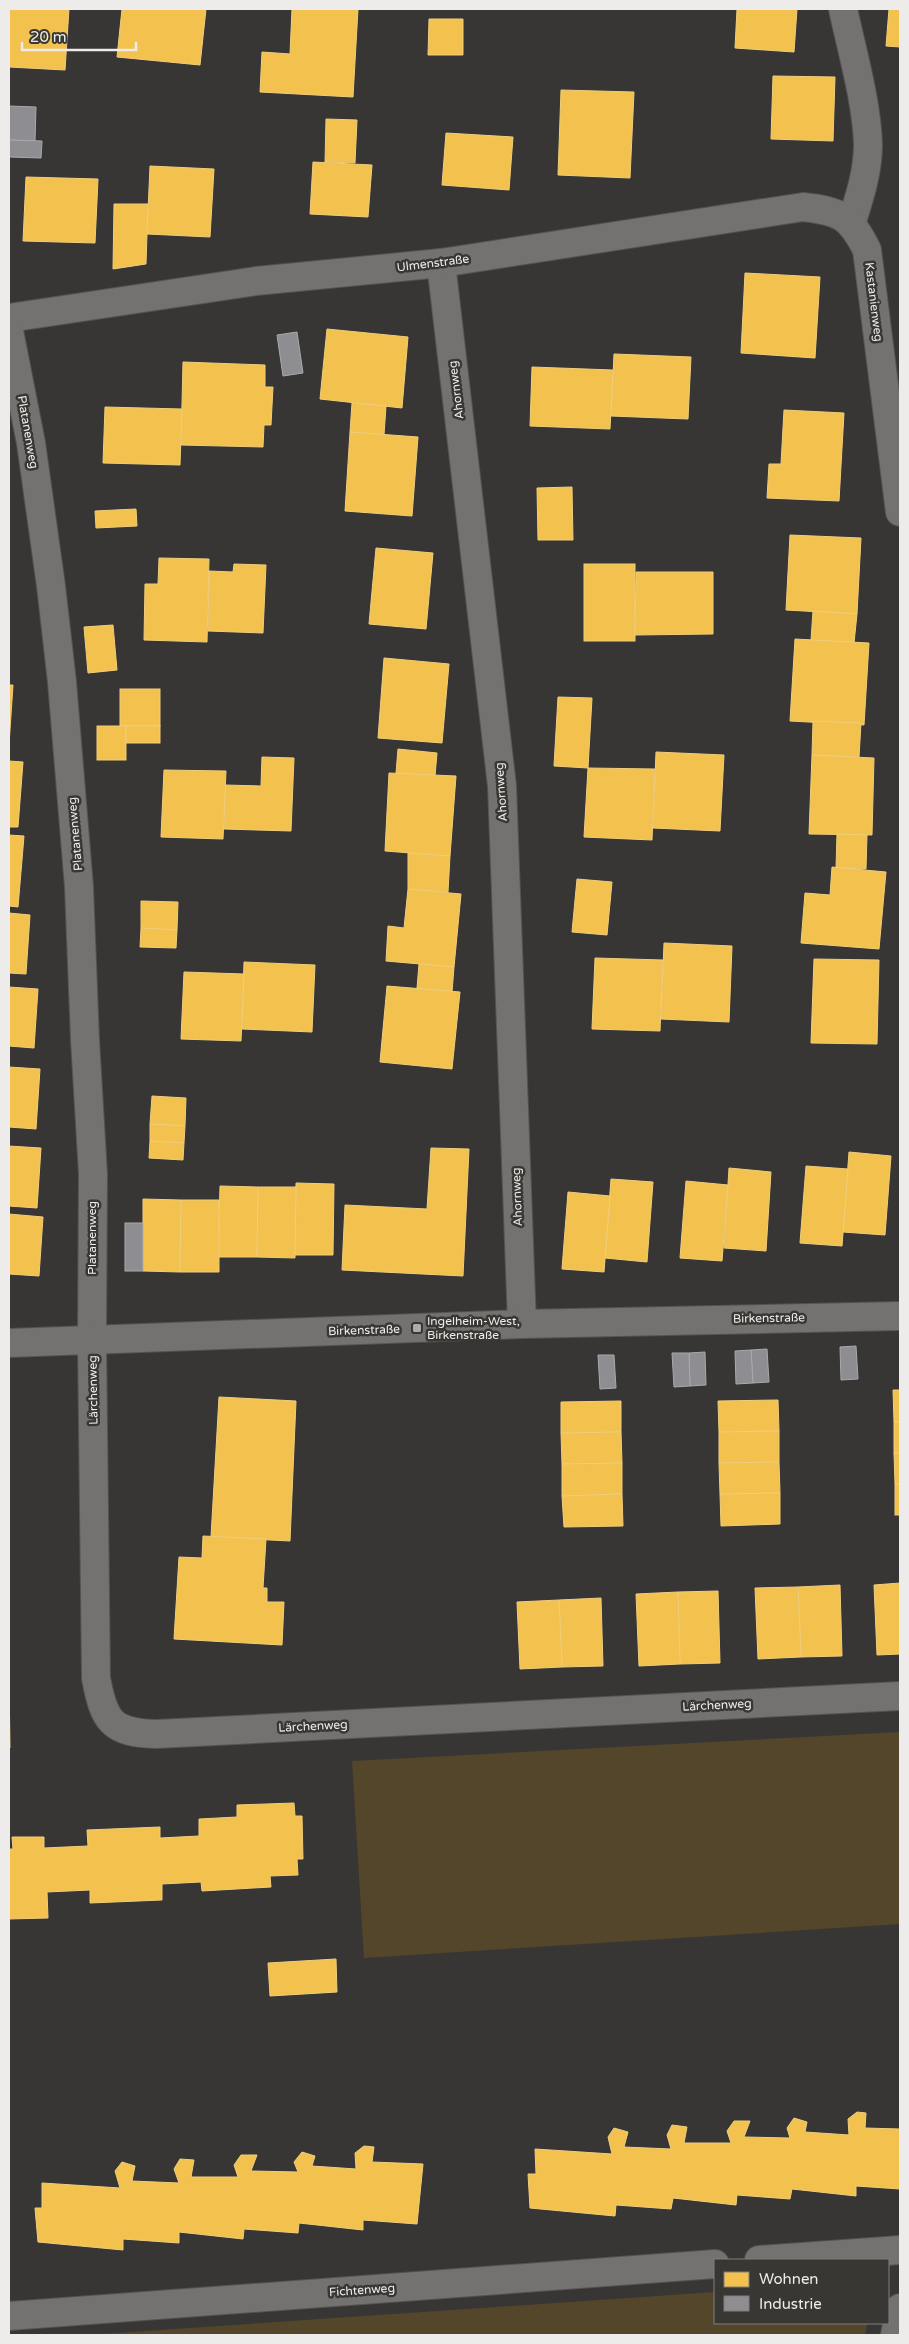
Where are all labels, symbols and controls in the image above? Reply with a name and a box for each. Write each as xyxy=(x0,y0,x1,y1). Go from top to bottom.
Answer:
scale bar xyxy=(22,20,136,52)
text: 20 m xyxy=(30,28,67,46)
street label: Ulmenstraße xyxy=(396,252,470,274)
street label: Kastanienweg xyxy=(862,261,886,343)
street label: Ahornweg xyxy=(445,360,467,420)
street label: Platanenweg xyxy=(15,394,41,470)
street label: Ahornweg xyxy=(492,762,510,822)
street label: Platanenweg xyxy=(65,797,85,871)
street label: Ahornweg xyxy=(509,1167,525,1227)
street label: Platanenweg xyxy=(85,1201,99,1275)
street label: Birkenstraße xyxy=(733,1310,805,1326)
place label: Ingelheim-West, Birkenstraße xyxy=(427,1314,520,1342)
street label: Birkenstraße xyxy=(328,1322,400,1338)
marker: Ingelheim-West, Birkenstraße xyxy=(411,1322,423,1334)
street label: Lärchenweg xyxy=(85,1355,101,1425)
street label: Lärchenweg xyxy=(682,1696,752,1714)
street label: Lärchenweg xyxy=(278,1717,348,1735)
legend xyxy=(714,2259,889,2324)
text: Wohnen xyxy=(759,2270,819,2288)
street label: Fichtenweg xyxy=(329,2281,395,2299)
text: Industrie xyxy=(759,2295,822,2313)

